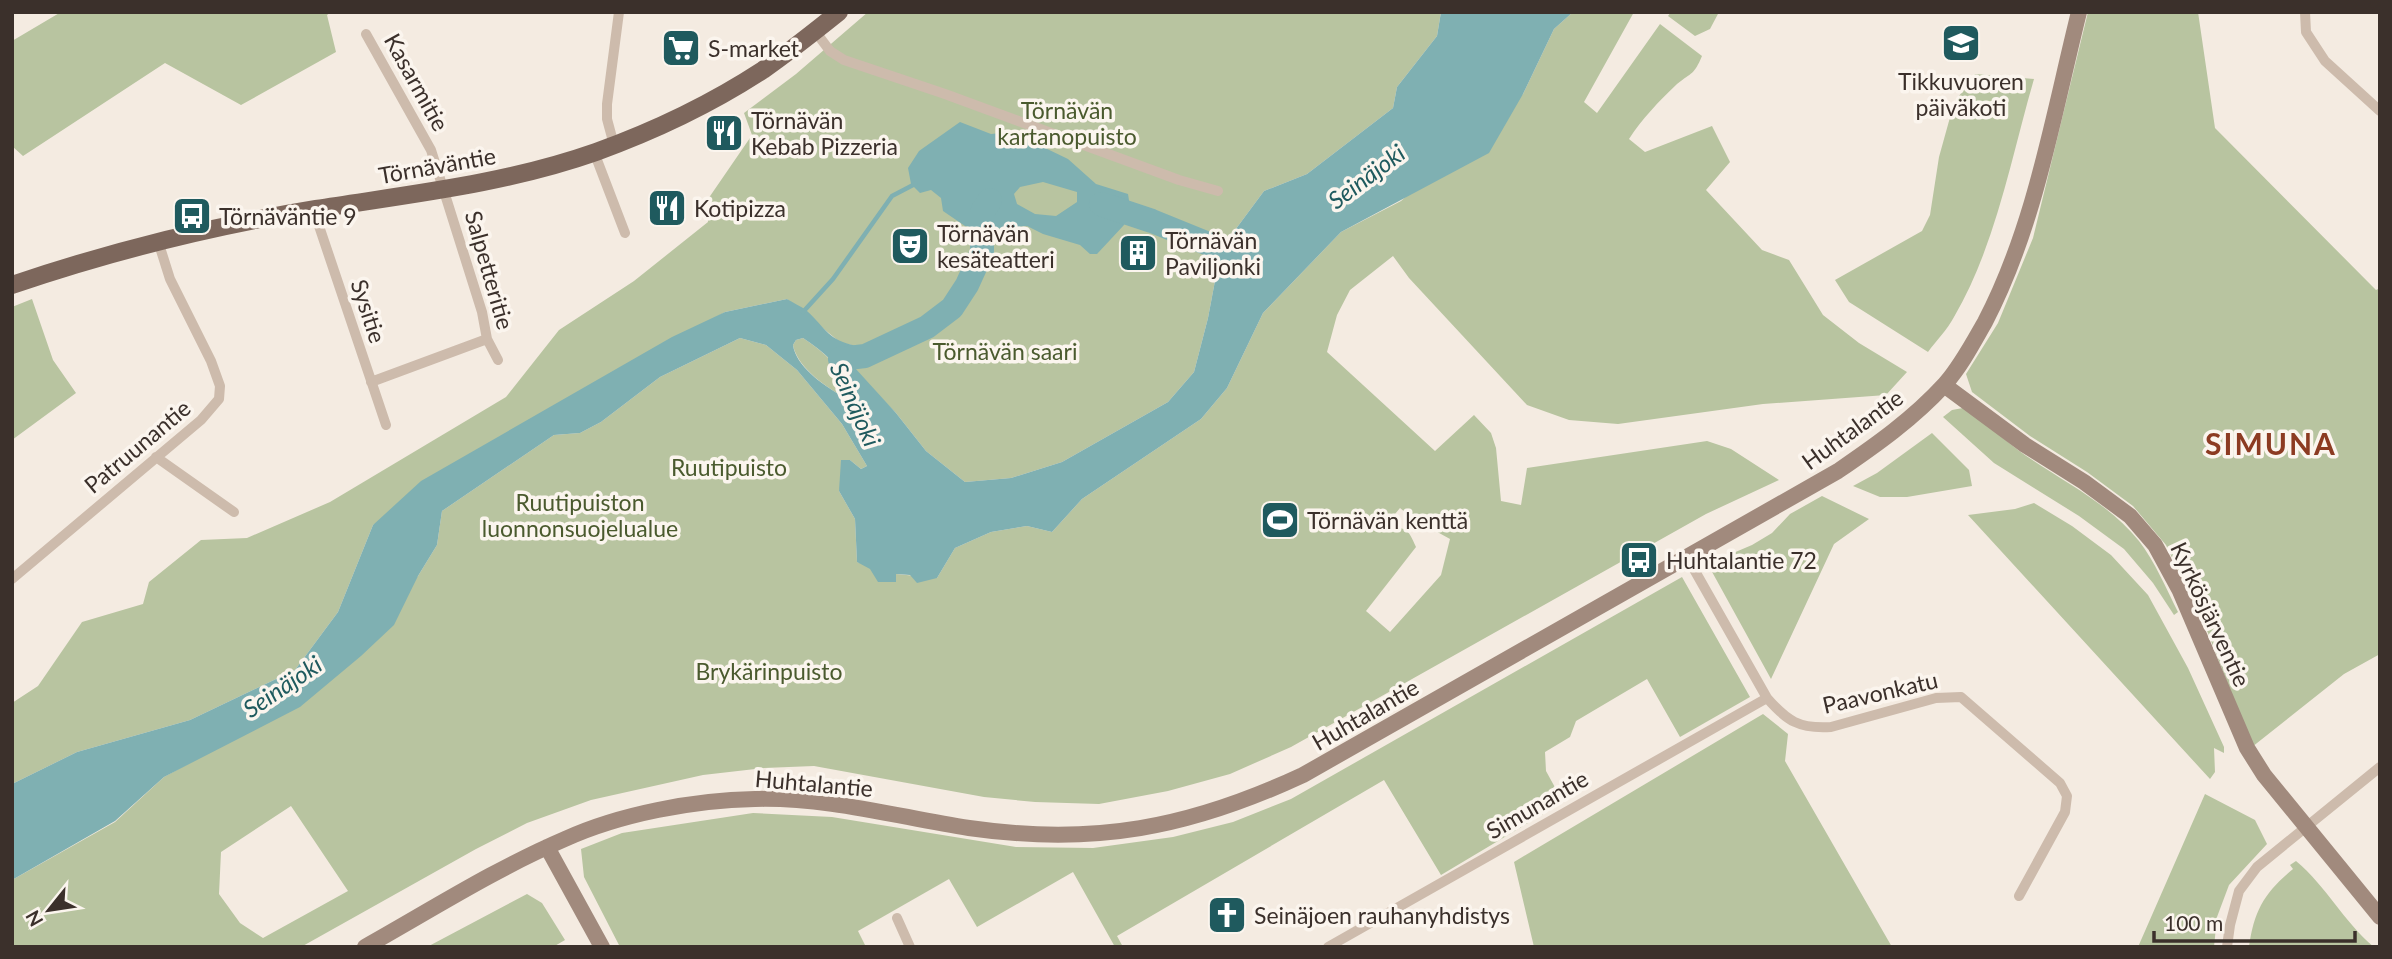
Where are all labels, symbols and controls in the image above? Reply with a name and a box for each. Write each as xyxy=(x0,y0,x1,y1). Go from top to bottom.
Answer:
school or university icon: Tikkuvuoren päiväkoti xyxy=(1940,22,1982,64)
supermarket icon: S-market xyxy=(660,27,702,69)
street label: Kasarmitie xyxy=(379,28,455,136)
place label: S-market xyxy=(708,34,800,62)
place label: Tikkuvuoren päiväkoti xyxy=(1898,67,2024,121)
park label: Törnävän kartanopuisto xyxy=(997,96,1137,150)
place label: Törnävän Kebab Pizzeria xyxy=(751,106,898,160)
restaurant icon: Törnävän Kebab Pizzeria xyxy=(703,112,745,154)
water label: Seinäjoki xyxy=(1322,137,1411,214)
street label: Törnäväntie xyxy=(376,141,498,189)
restaurant icon: Kotipizza xyxy=(646,187,688,229)
place label: Kotipizza xyxy=(694,194,786,222)
bus stop icon: Törnäväntie 9 xyxy=(171,195,213,237)
place label: Törnäväntie 9 xyxy=(219,202,357,230)
street label: Salpetteritie xyxy=(460,207,520,333)
place label: Törnävän kesäteatteri xyxy=(937,219,1055,273)
theatre icon: Törnävän kesäteatteri xyxy=(889,225,931,267)
place label: Törnävän Paviljonki xyxy=(1165,226,1261,280)
building icon: Törnävän Paviljonki xyxy=(1117,232,1159,274)
street label: Sysitie xyxy=(346,276,392,346)
park label: Törnävän saari xyxy=(933,337,1077,365)
water label: Seinäjoki xyxy=(825,357,888,451)
street label: Huhtalantie xyxy=(1796,383,1908,475)
street label: Patruunantie xyxy=(78,393,196,499)
district label: SIMUNA xyxy=(2205,425,2337,461)
park label: Ruutipuisto xyxy=(671,453,787,481)
park label: Ruutipuiston luonnonsuojelualue xyxy=(482,488,678,542)
sports icon: Törnävän kenttä xyxy=(1259,499,1301,541)
place label: Törnävän kenttä xyxy=(1307,506,1468,534)
street label: Kyrkösjärventie xyxy=(2165,537,2257,691)
bus stop icon: Huhtalantie 72 xyxy=(1618,539,1660,581)
place label: Huhtalantie 72 xyxy=(1666,546,1817,574)
water label: Seinäjoki xyxy=(237,649,327,723)
park label: Brykärinpuisto xyxy=(695,657,843,685)
street label: Paavonkatu xyxy=(1820,665,1940,719)
street label: Huhtalantie xyxy=(1307,672,1423,756)
street label: Huhtalantie xyxy=(754,764,874,802)
street label: Simunantie xyxy=(1481,764,1593,844)
north arrow xyxy=(14,875,84,945)
church icon: Seinäjoen rauhanyhdistys xyxy=(1206,894,1248,936)
scale bar xyxy=(2154,900,2355,944)
place label: Seinäjoen rauhanyhdistys xyxy=(1254,901,1510,929)
text: N xyxy=(20,907,47,931)
text: 100 m xyxy=(2164,910,2223,935)

